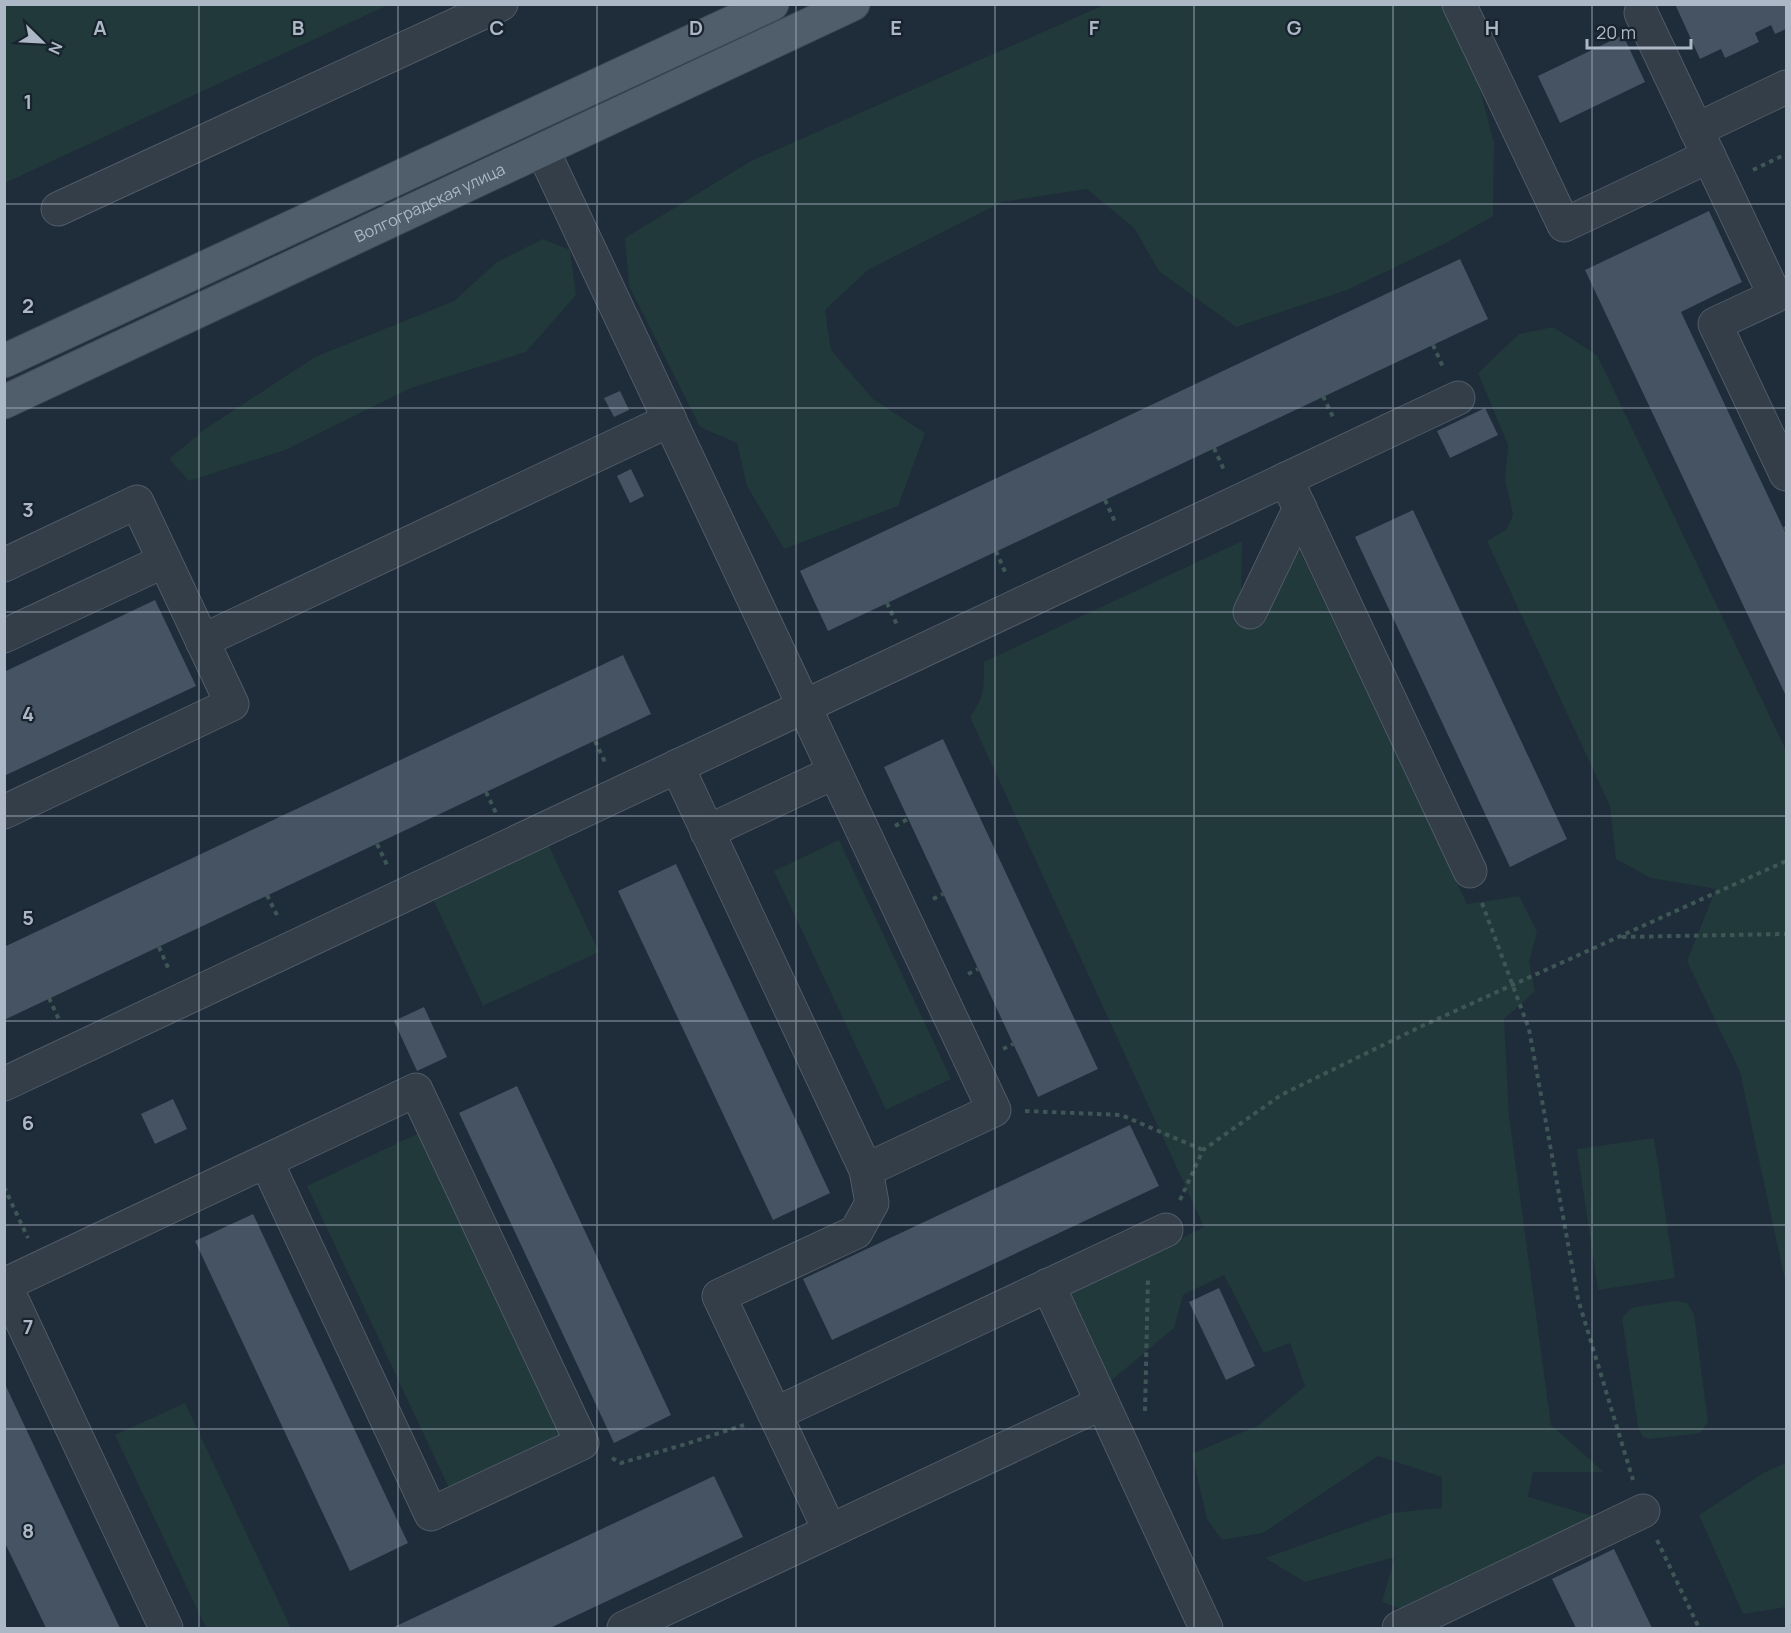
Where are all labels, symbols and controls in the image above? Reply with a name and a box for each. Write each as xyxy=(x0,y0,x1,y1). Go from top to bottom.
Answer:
north arrow xyxy=(12,12,72,72)
scale bar xyxy=(1587,12,1690,50)
text: A xyxy=(93,14,107,41)
text: B xyxy=(292,14,305,41)
text: C xyxy=(490,14,504,41)
text: D xyxy=(689,14,703,41)
text: E xyxy=(890,14,902,41)
text: F xyxy=(1089,14,1100,41)
text: G xyxy=(1287,14,1302,41)
text: H xyxy=(1485,14,1499,41)
text: 20 m xyxy=(1596,20,1636,44)
text: N xyxy=(43,38,68,58)
text: 1 xyxy=(24,88,32,115)
street label: Волгоградская улица xyxy=(351,158,508,247)
text: 2 xyxy=(22,292,34,319)
text: 3 xyxy=(22,496,34,523)
text: 4 xyxy=(22,700,34,727)
text: 5 xyxy=(22,904,34,931)
text: 6 xyxy=(22,1109,34,1136)
text: 7 xyxy=(23,1313,33,1340)
text: 8 xyxy=(22,1517,34,1544)

